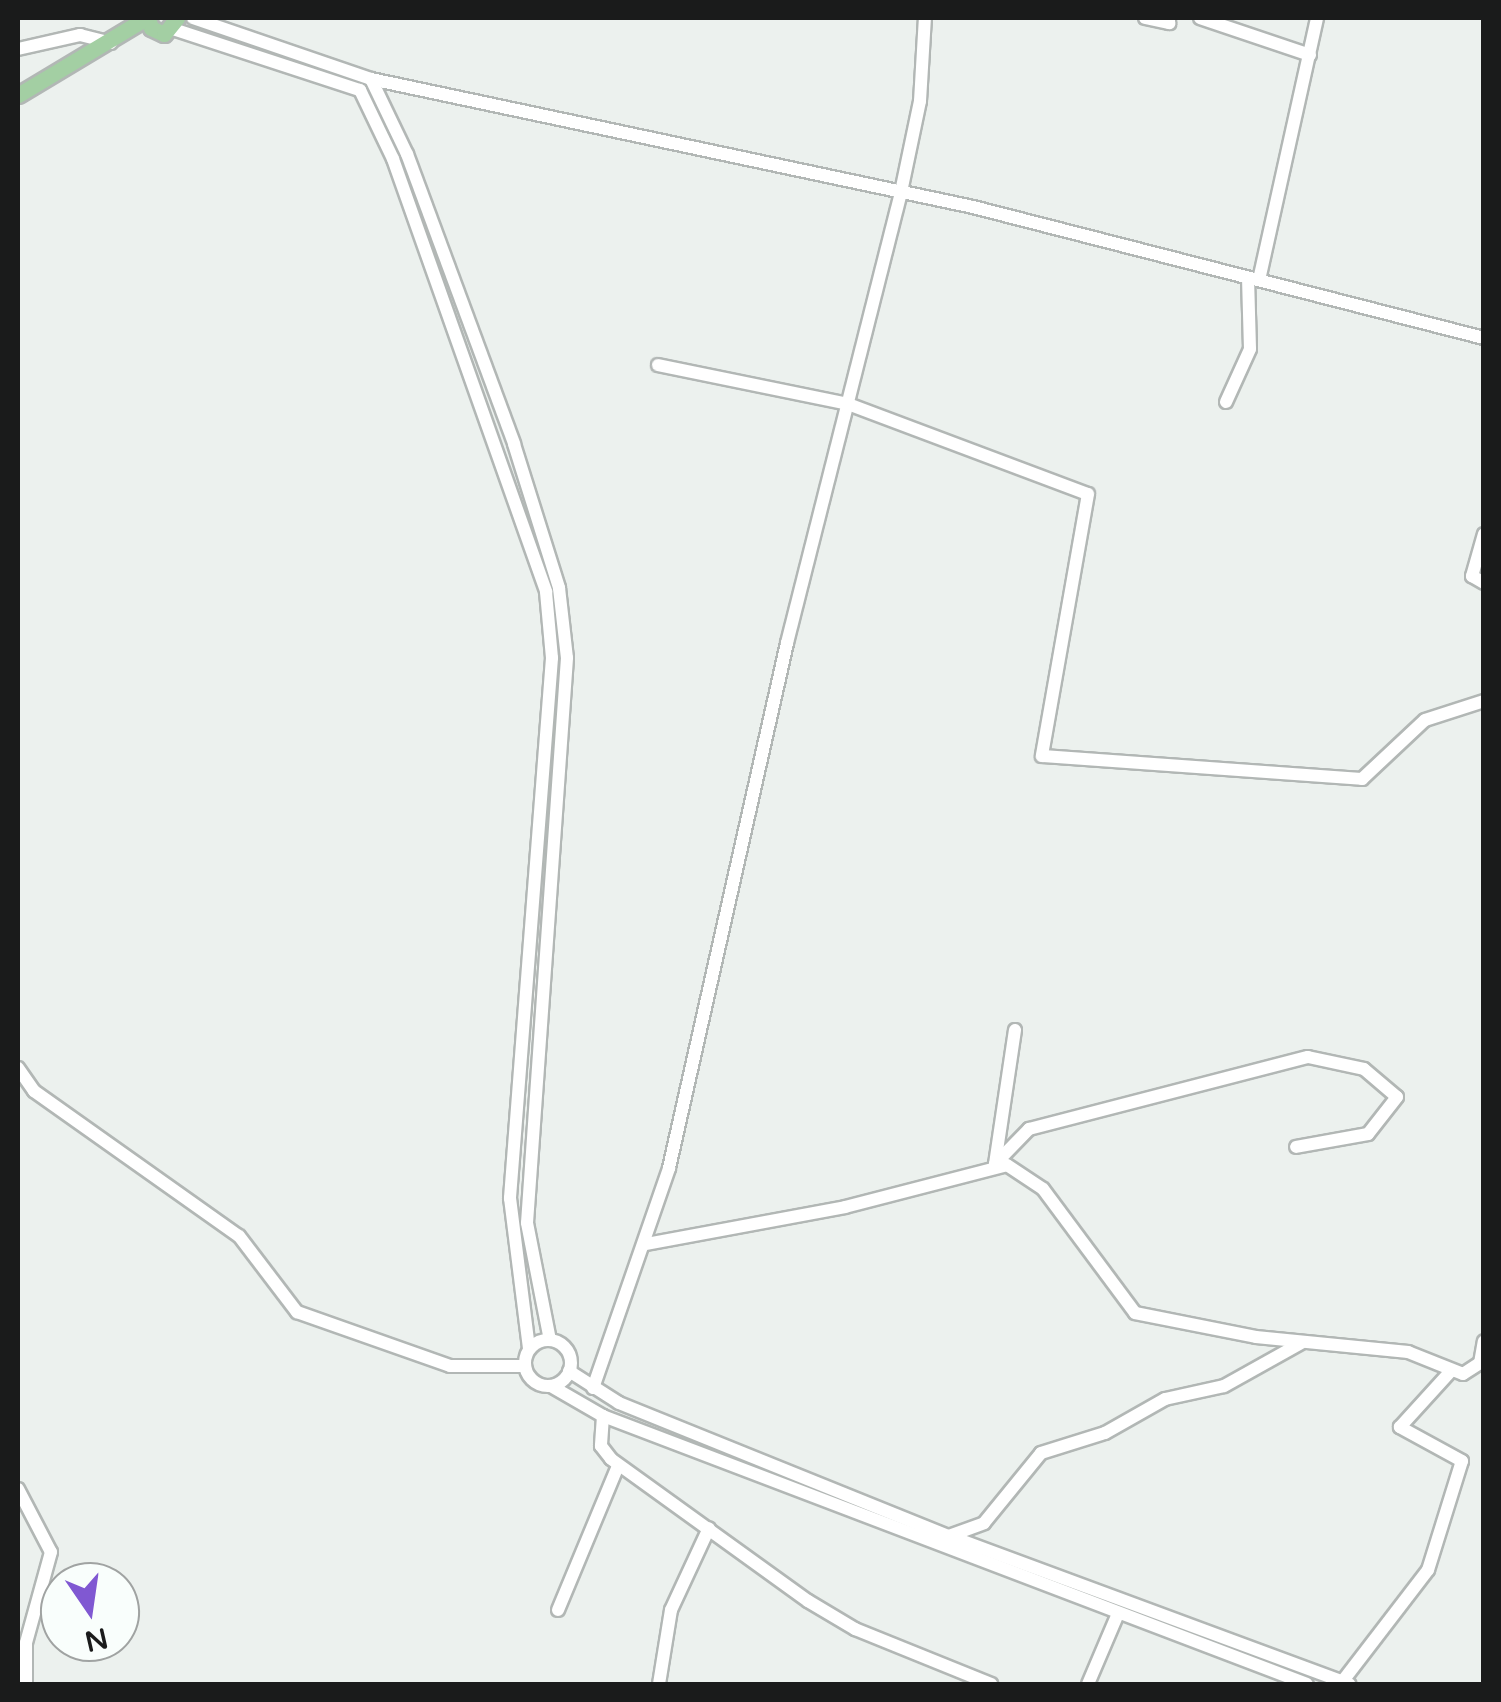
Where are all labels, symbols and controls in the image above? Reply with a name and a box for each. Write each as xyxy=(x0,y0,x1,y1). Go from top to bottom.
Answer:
north arrow xyxy=(40,1562,140,1662)
text: N xyxy=(82,1620,111,1658)

